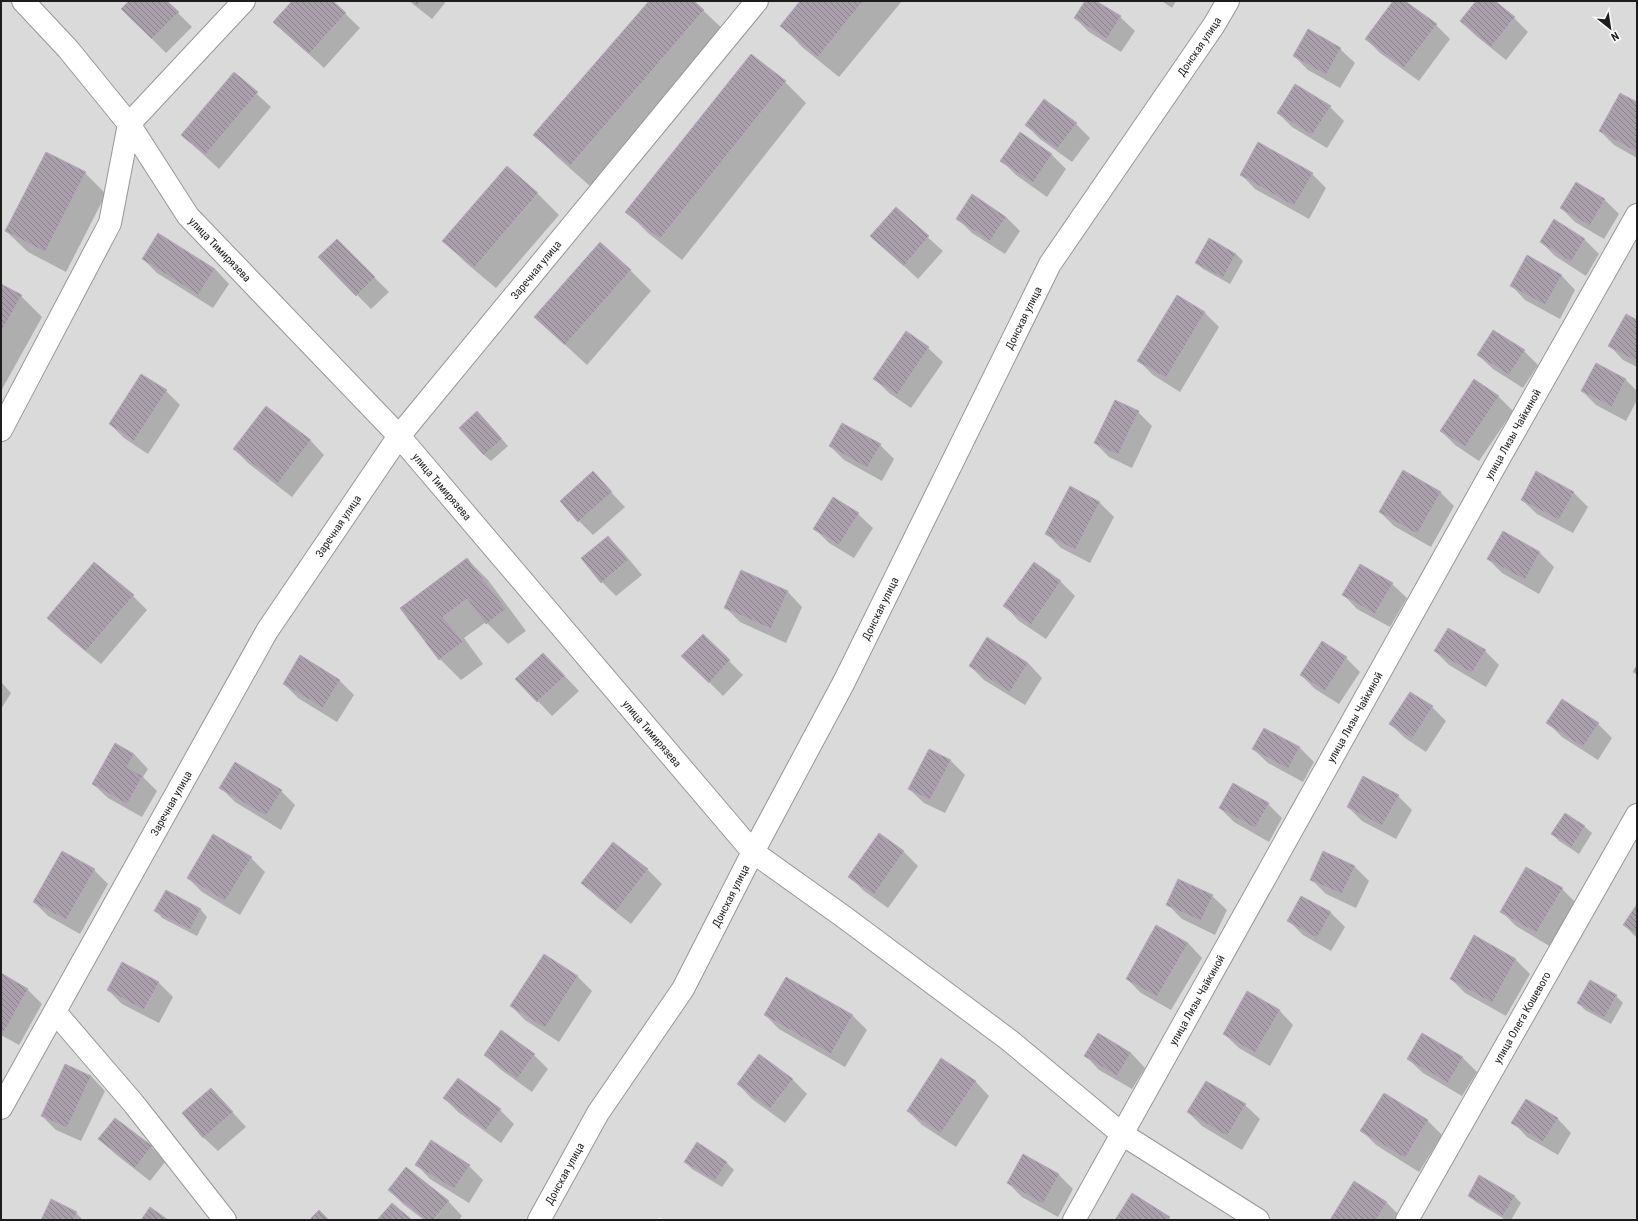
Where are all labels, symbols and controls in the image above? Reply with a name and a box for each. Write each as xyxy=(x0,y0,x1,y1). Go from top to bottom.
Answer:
north arrow xyxy=(1590,8,1630,48)
street label: Донская улица xyxy=(1174,15,1224,78)
text: N xyxy=(1608,29,1621,44)
street label: улица Тимирязева xyxy=(186,215,254,284)
street label: Заречная улица xyxy=(508,238,564,302)
street label: Донская улица xyxy=(1002,284,1044,352)
street label: улица Лизы Чайкиной xyxy=(1482,387,1544,482)
street label: улица Тимирязева xyxy=(410,450,474,523)
street label: Заречная улица xyxy=(312,492,364,560)
street label: Донская улица xyxy=(859,575,901,642)
street label: улица Лизы Чайкиной xyxy=(1324,669,1385,765)
street label: улица Тимирязева xyxy=(620,697,684,770)
street label: Заречная улица xyxy=(148,768,194,838)
street label: Донская улица xyxy=(709,862,752,929)
street label: улица Лизы Чайкиной xyxy=(1166,952,1227,1048)
street label: улица Олега Кошевого xyxy=(1491,969,1554,1066)
street label: Донская улица xyxy=(542,1140,587,1207)

